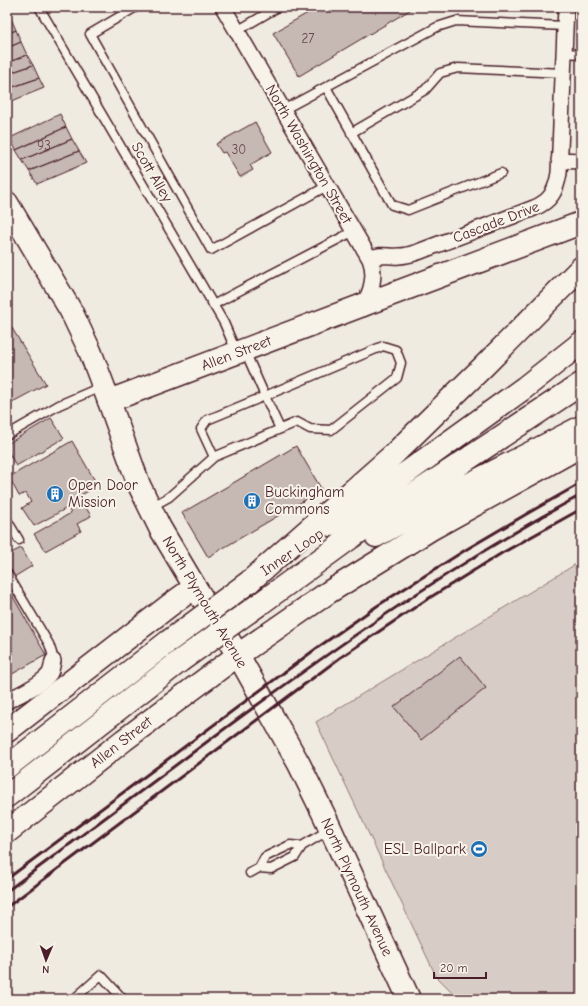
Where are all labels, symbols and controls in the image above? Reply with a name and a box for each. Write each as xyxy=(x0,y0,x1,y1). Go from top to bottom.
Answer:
house number: 27 xyxy=(302,31,314,46)
street label: North Washington Street xyxy=(262,81,356,227)
house number: 93 xyxy=(37,138,51,153)
street label: Scott Alley xyxy=(128,139,177,206)
house number: 30 xyxy=(232,142,246,157)
street label: Cascade Drive xyxy=(450,197,542,247)
street label: Allen Street xyxy=(198,331,274,375)
place label: Open Door Mission xyxy=(68,476,138,511)
place label: Buckingham Commons xyxy=(265,483,344,518)
building icon: Open Door Mission xyxy=(45,484,65,504)
building icon: Buckingham Commons xyxy=(242,491,262,511)
street label: Inner Loop xyxy=(257,524,327,580)
street label: North Plymouth Avenue xyxy=(159,533,252,672)
street label: Allen Street xyxy=(86,712,156,772)
street label: North Plymouth Avenue xyxy=(317,815,397,959)
sports icon: ESL Ballpark xyxy=(469,839,489,859)
place label: ESL Ballpark xyxy=(384,840,467,858)
north arrow xyxy=(26,940,66,980)
scale bar xyxy=(434,954,486,980)
text: 20 m xyxy=(440,961,468,975)
text: N xyxy=(42,963,49,976)

